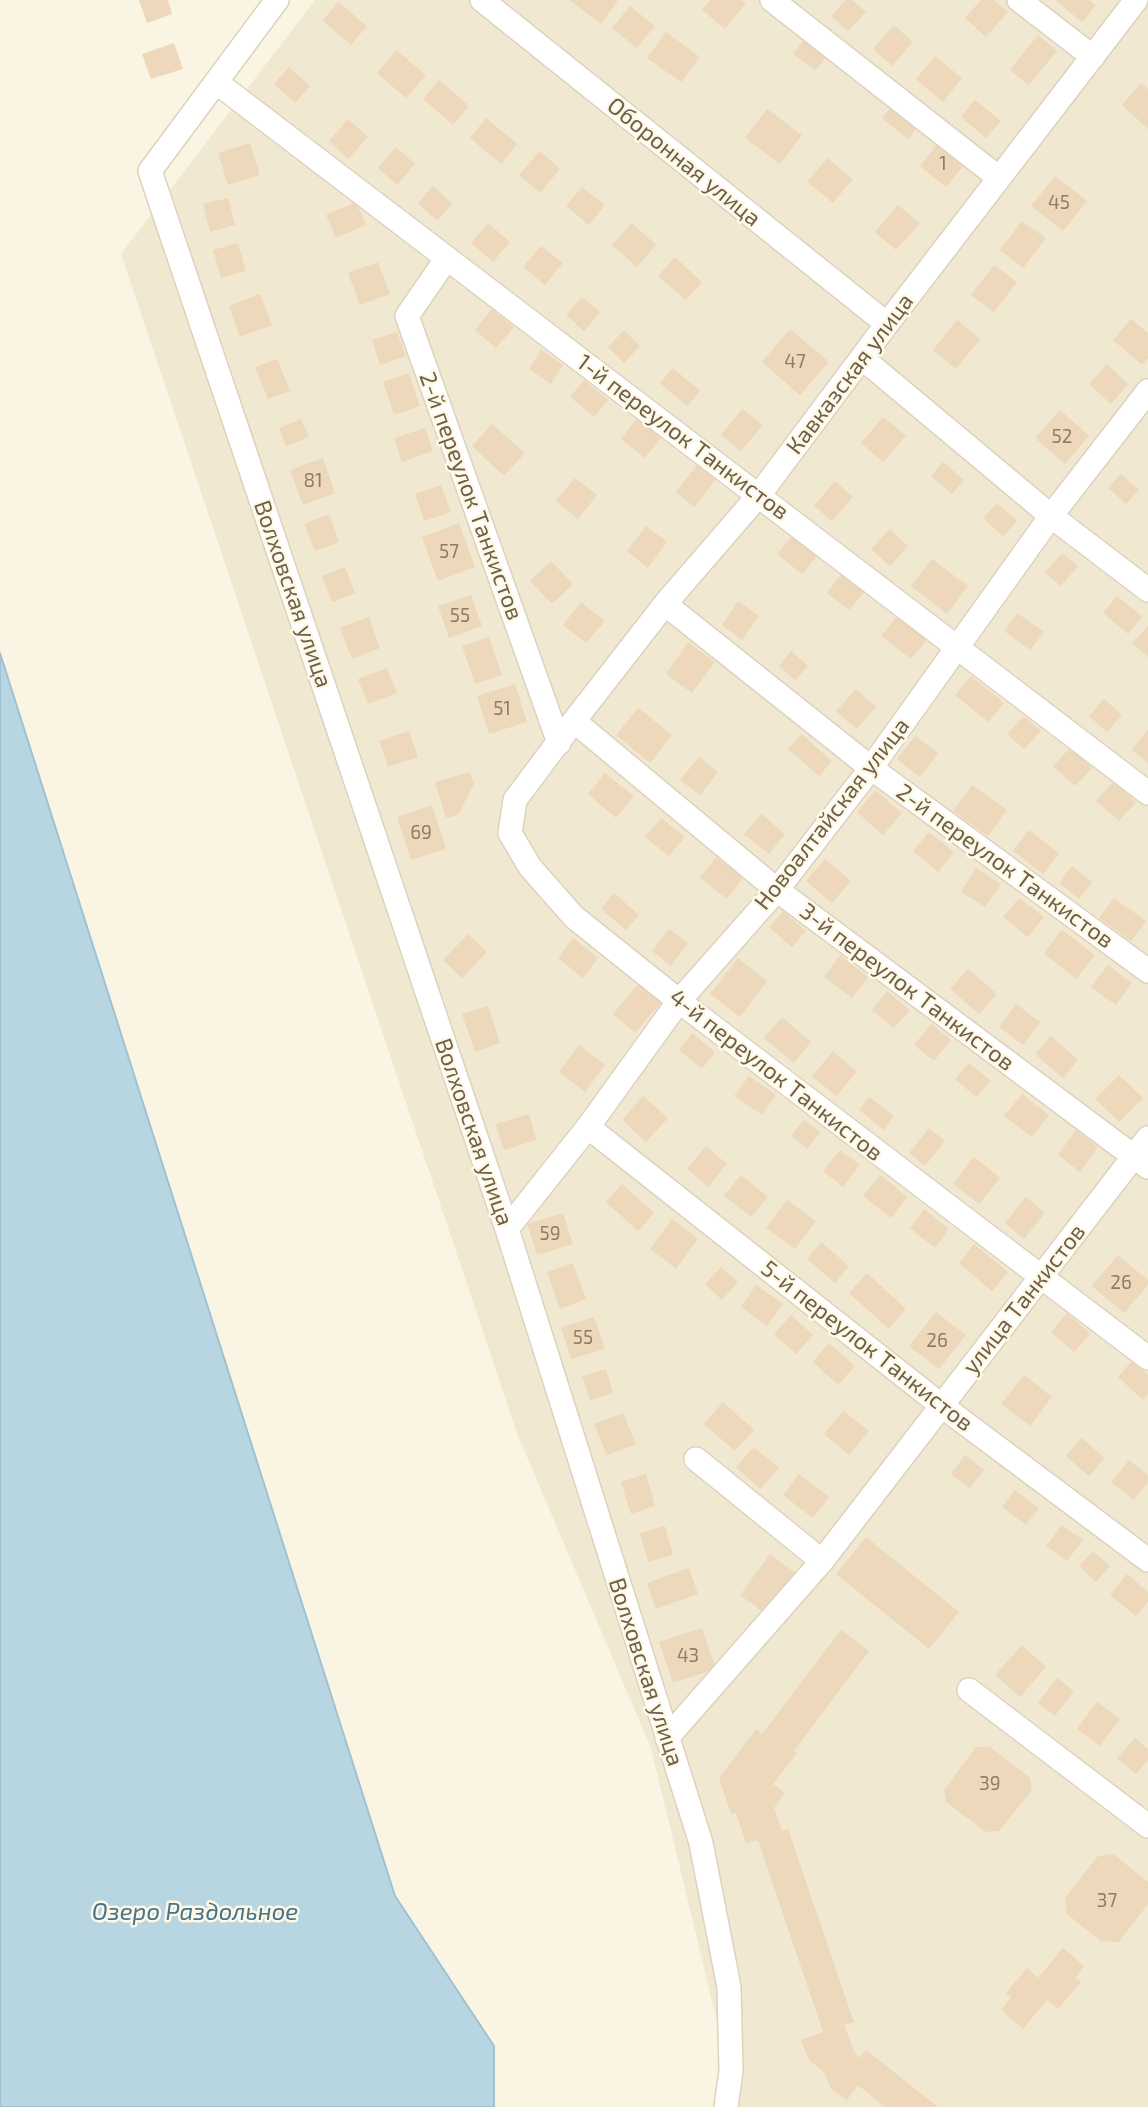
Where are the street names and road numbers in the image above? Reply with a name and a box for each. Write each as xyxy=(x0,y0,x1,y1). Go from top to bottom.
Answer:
street label: Оборонная улица xyxy=(602,92,766,232)
street label: Кавказская улица xyxy=(781,288,919,460)
street label: 1-й переулок Танкистов xyxy=(572,348,794,526)
street label: 2-й переулок Танкистов xyxy=(413,368,529,624)
street label: Волховская улица xyxy=(248,497,338,691)
street label: Новоалтайская улица xyxy=(749,713,915,915)
street label: 2-й переулок Танкистов xyxy=(891,778,1119,954)
street label: 3-й переулок Танкистов xyxy=(794,897,1020,1077)
street label: 4-й переулок Танкистов xyxy=(664,983,888,1167)
street label: Волховская улица xyxy=(429,1035,519,1229)
street label: улица Танкистов xyxy=(957,1218,1091,1380)
street label: 5-й переулок Танкистов xyxy=(756,1255,978,1437)
street label: Волховская улица xyxy=(603,1574,689,1770)

